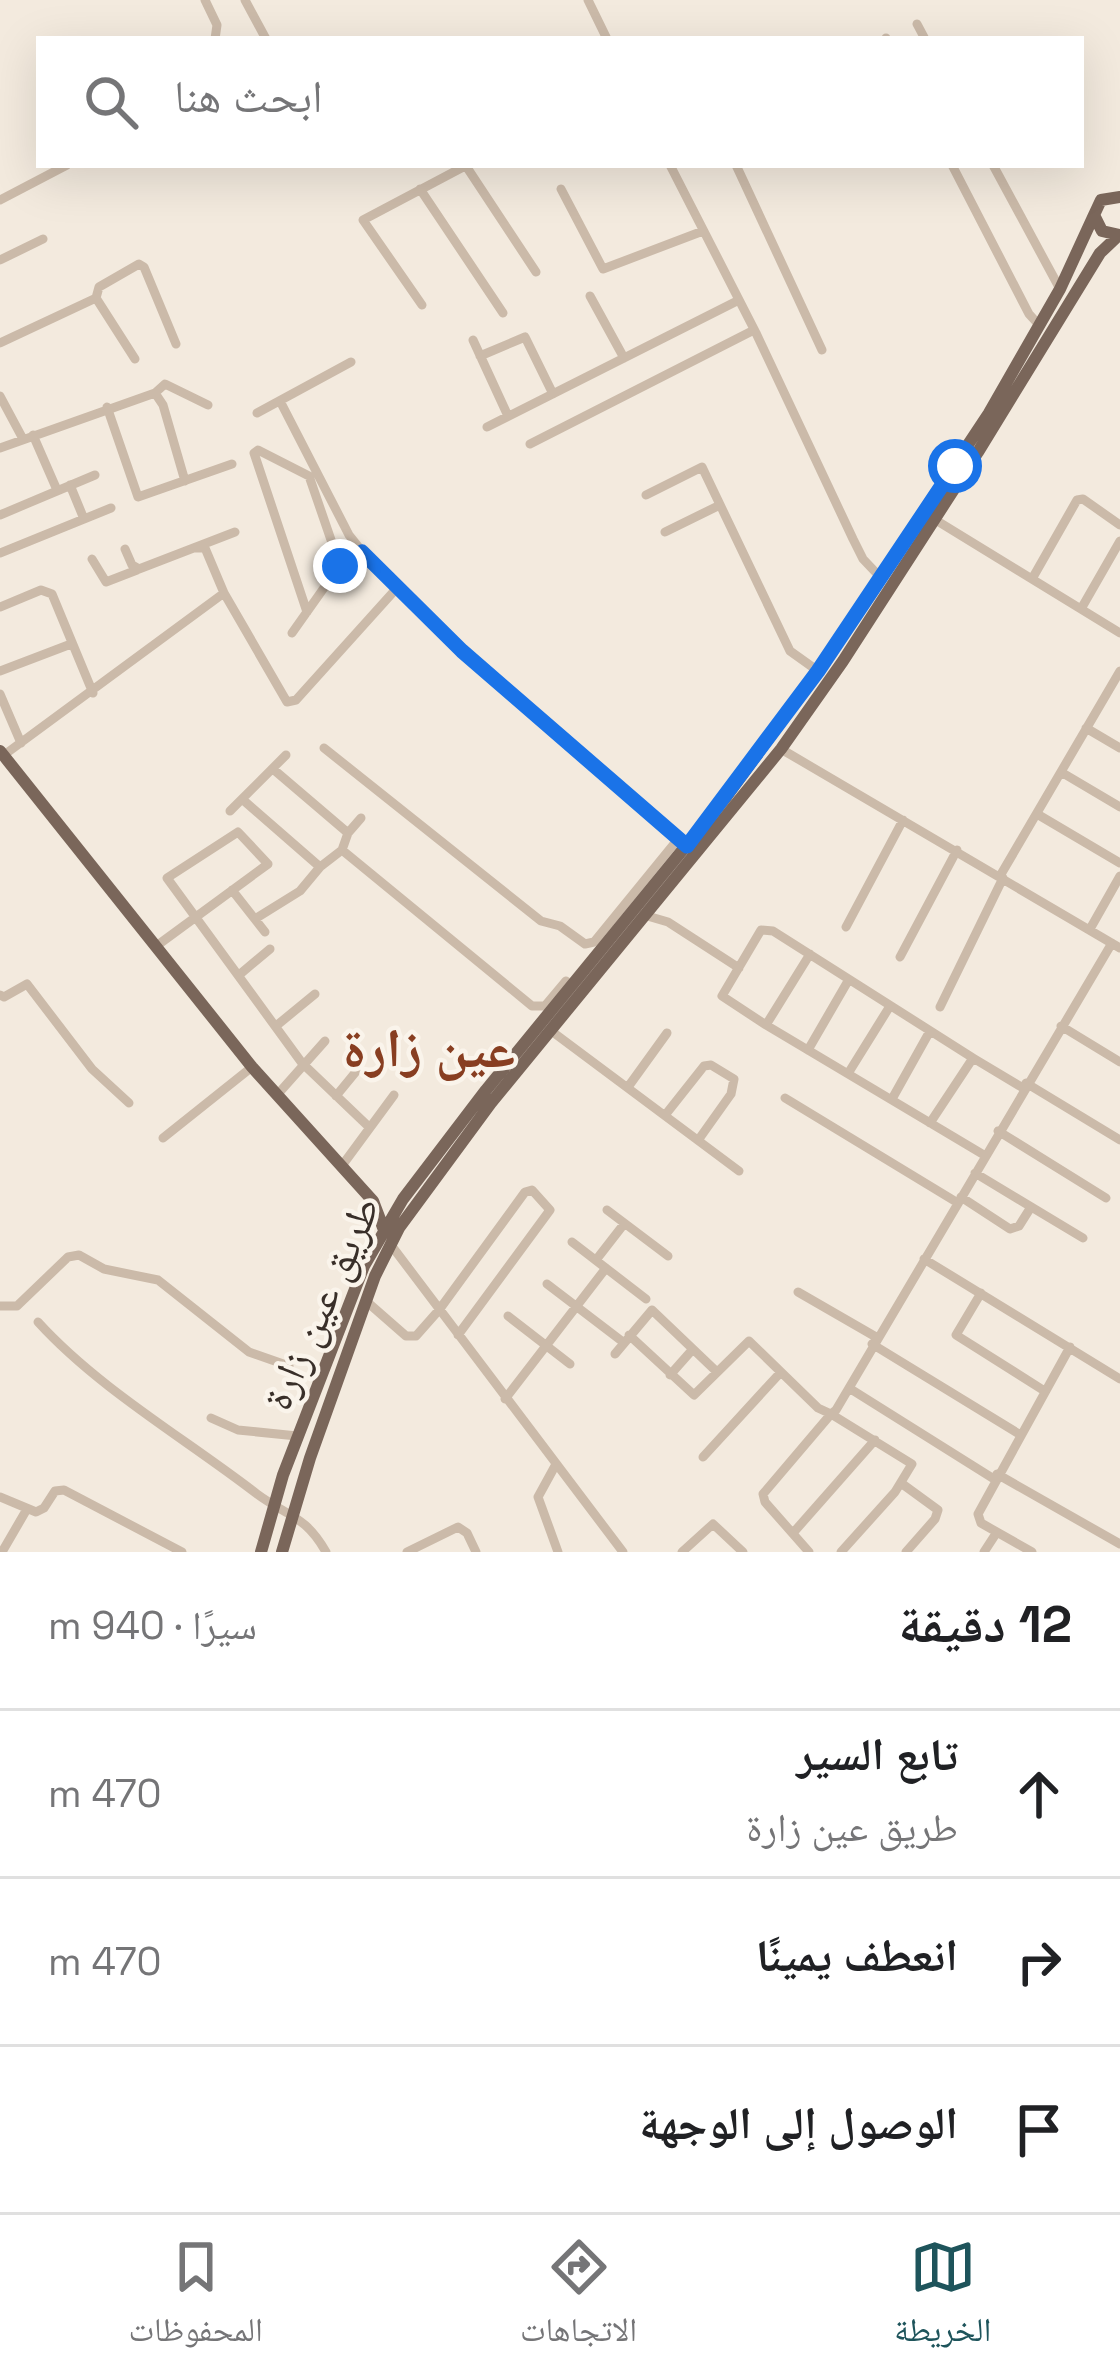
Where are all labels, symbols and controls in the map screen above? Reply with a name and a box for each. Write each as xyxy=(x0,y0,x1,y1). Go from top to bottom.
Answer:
search box xyxy=(36,36,1084,168)
text: ابحث هنا xyxy=(174,68,323,125)
icon: search xyxy=(78,69,144,135)
route start xyxy=(928,439,982,493)
route end xyxy=(313,539,367,593)
district label: عين زارة xyxy=(343,1014,515,1083)
street label: طريق عين زارة xyxy=(250,1188,392,1418)
text: 12 دقيقة xyxy=(899,1592,1072,1657)
text: سيرًا · 940 m xyxy=(48,1601,257,1650)
text: تابع السير xyxy=(796,1726,958,1783)
icon: ahead xyxy=(1006,1761,1072,1827)
text: 470 m xyxy=(48,1769,161,1818)
text: طريق عين زارة xyxy=(746,1803,958,1852)
text: انعطف يمينًا xyxy=(756,1927,958,1984)
icon: right xyxy=(1006,1929,1072,1995)
text: 470 m xyxy=(48,1937,161,1986)
text: الوصول إلى الوجهة xyxy=(639,2095,958,2152)
icon: arrive xyxy=(1006,2097,1072,2163)
tab: المحفوظات xyxy=(129,2234,263,2362)
tab: الاتجاهات xyxy=(520,2234,637,2362)
tab: الخريطة xyxy=(894,2234,991,2362)

